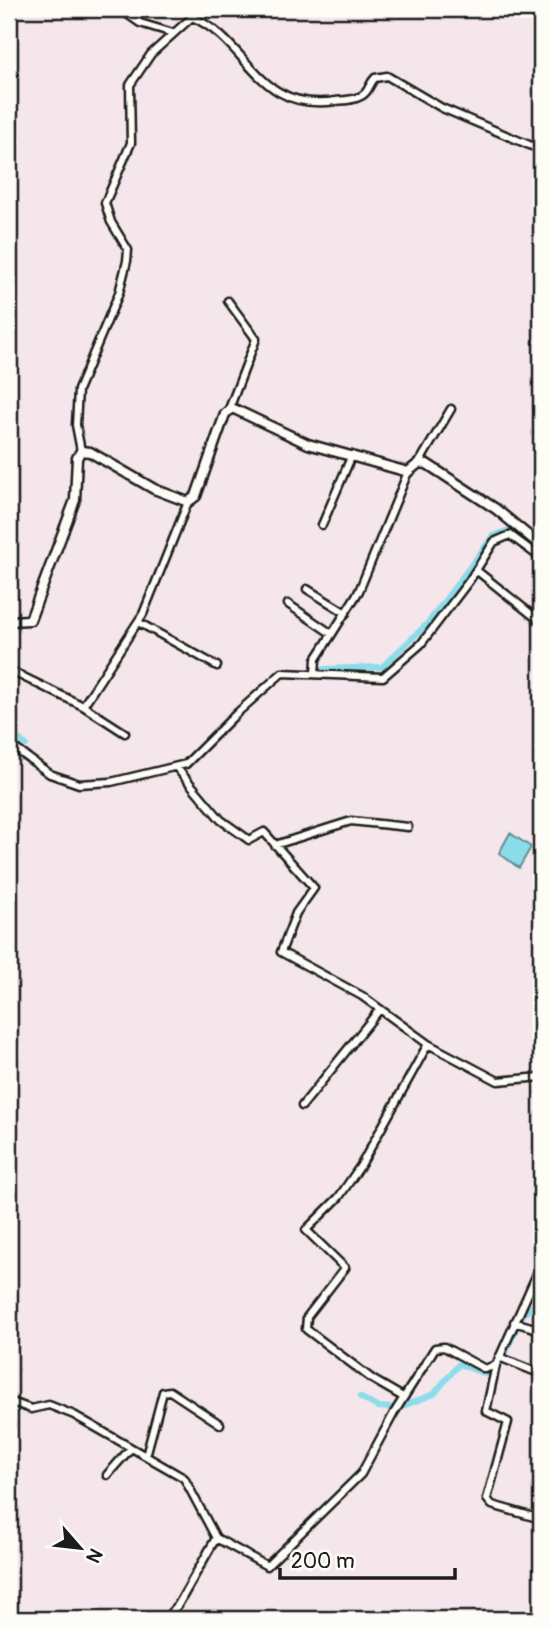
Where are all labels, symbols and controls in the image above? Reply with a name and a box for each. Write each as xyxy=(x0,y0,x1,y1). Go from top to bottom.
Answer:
north arrow xyxy=(46,1512,116,1582)
scale bar xyxy=(280,1537,456,1581)
text: N xyxy=(80,1544,108,1567)
text: 200 m xyxy=(291,1548,355,1575)

